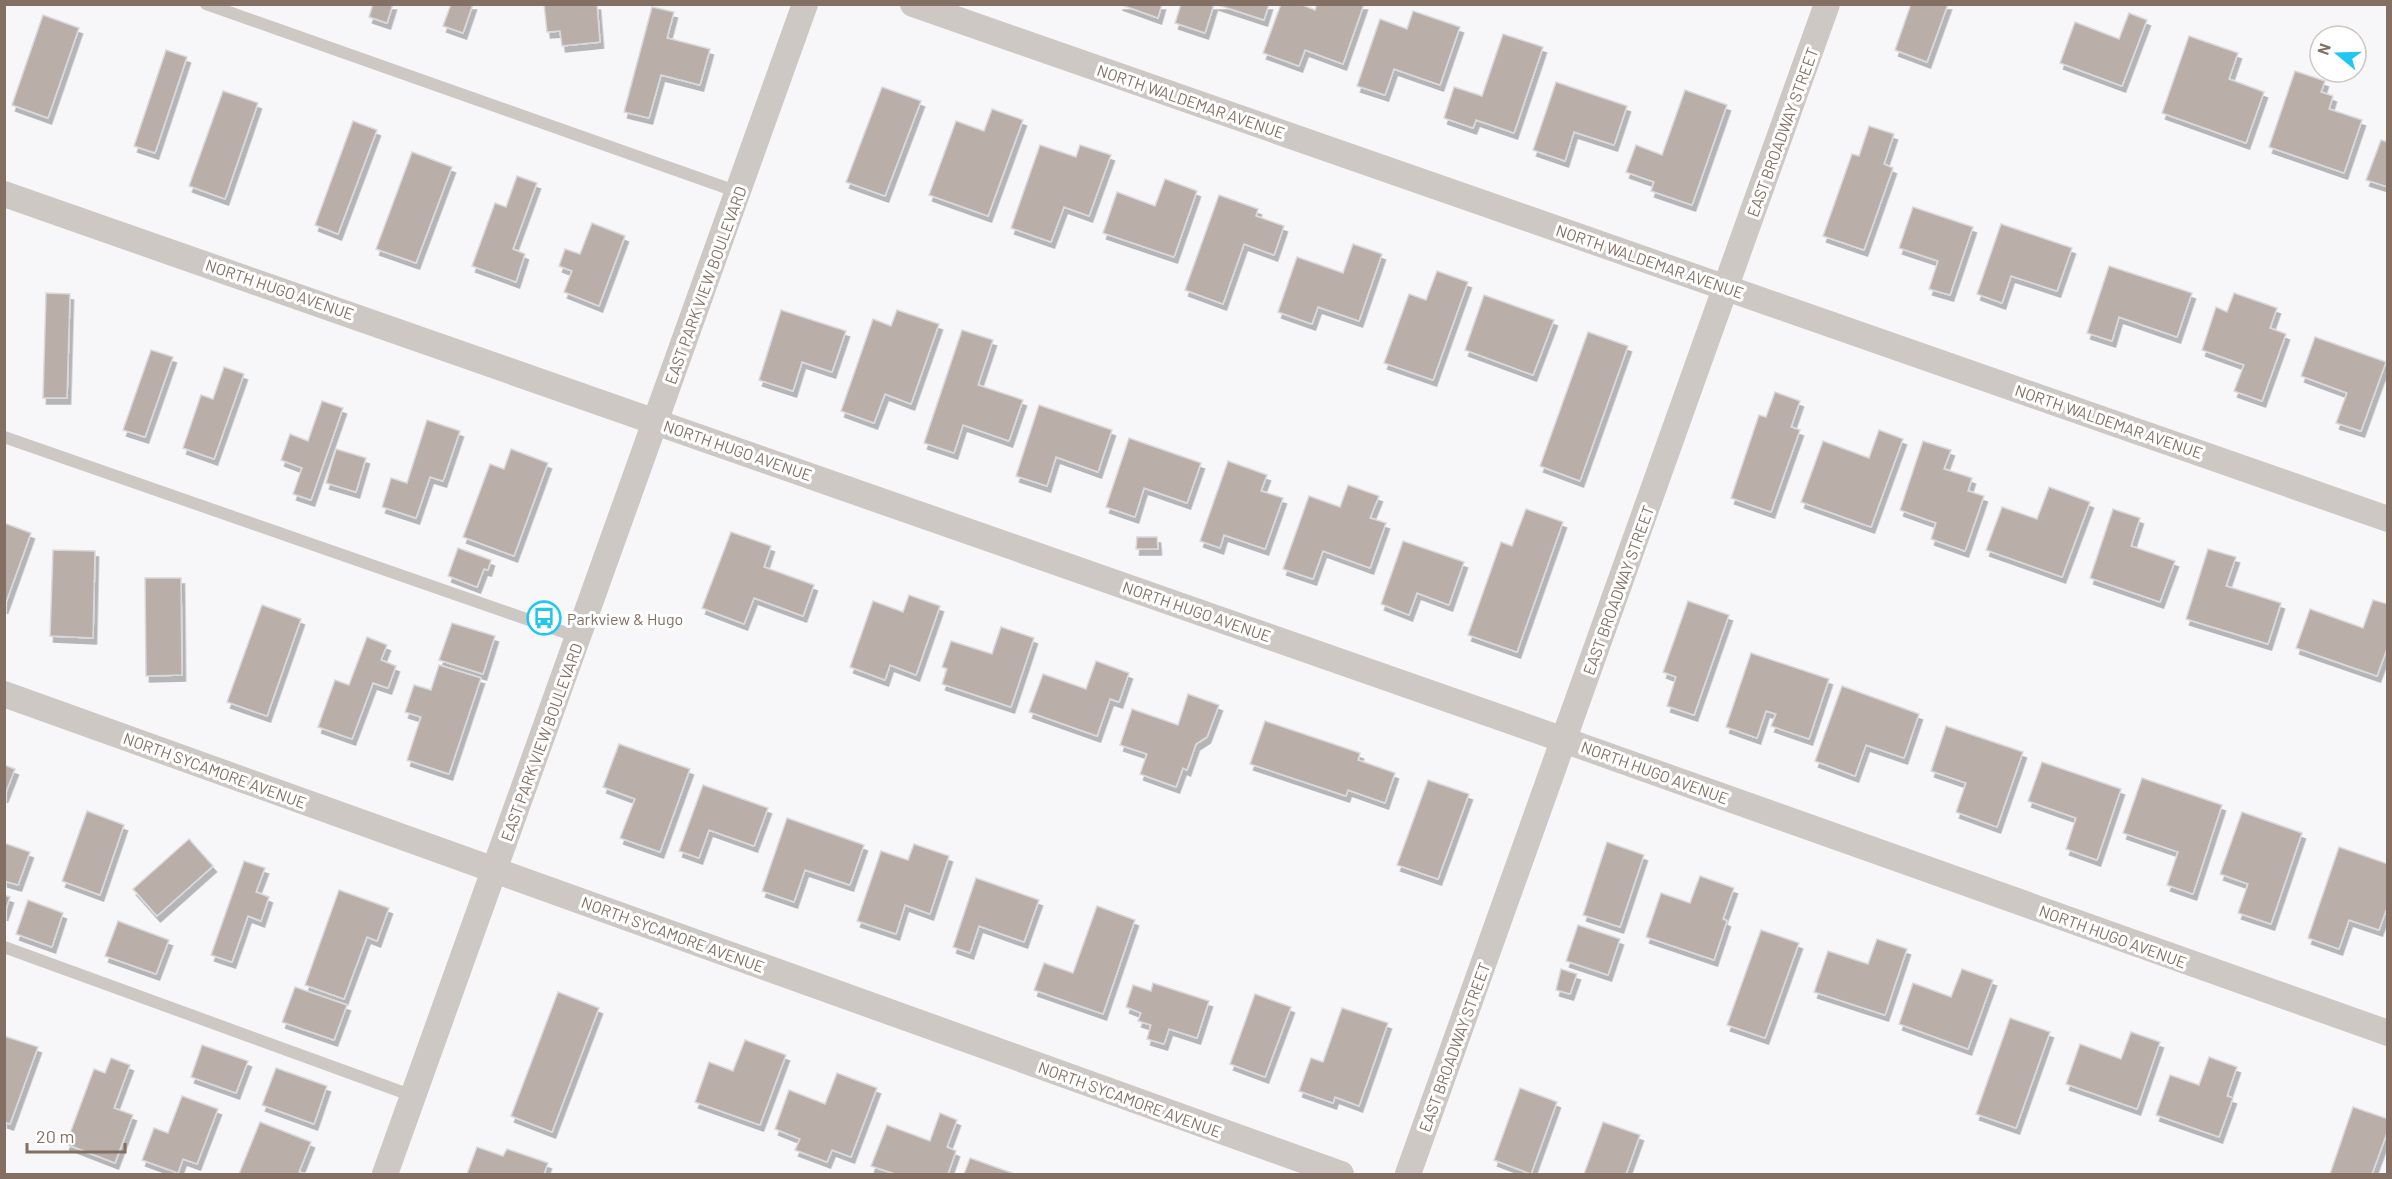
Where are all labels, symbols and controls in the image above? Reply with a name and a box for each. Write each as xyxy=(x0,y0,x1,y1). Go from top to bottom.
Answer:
north arrow xyxy=(2308,24,2368,84)
text: N xyxy=(2313,41,2334,57)
street label: EAST BROADWAY STREET xyxy=(1742,45,1822,219)
street label: NORTH WALDEMAR AVENUE xyxy=(1095,60,1287,142)
street label: EAST PARK VIEW BOULEVARD xyxy=(660,184,750,386)
street label: NORTH WALDEMAR AVENUE xyxy=(1554,220,1746,302)
street label: NORTH HUGO AVENUE xyxy=(203,255,357,323)
street label: NORTH WALDEMAR AVENUE xyxy=(2013,380,2205,462)
street label: NORTH HUGO AVENUE xyxy=(661,416,815,484)
street label: EAST BROADWAY STREET xyxy=(1578,503,1658,677)
street label: NORTH HUGO AVENUE xyxy=(1120,577,1274,645)
bus stop icon: Parkview & Hugo xyxy=(526,600,562,636)
place label: Parkview & Hugo xyxy=(567,609,683,628)
street label: EAST PARK VIEW BOULEVARD xyxy=(496,641,586,843)
street label: NORTH SYCAMORE AVENUE xyxy=(121,728,309,812)
street label: NORTH HUGO AVENUE xyxy=(1579,736,1731,808)
street label: NORTH SYCAMORE AVENUE xyxy=(579,892,767,976)
street label: NORTH HUGO AVENUE xyxy=(2037,900,2189,972)
street label: EAST BROADWAY STREET xyxy=(1414,960,1494,1134)
street label: NORTH SYCAMORE AVENUE xyxy=(1036,1057,1224,1141)
scale bar xyxy=(27,1116,124,1154)
text: 20 m xyxy=(36,1125,74,1147)

